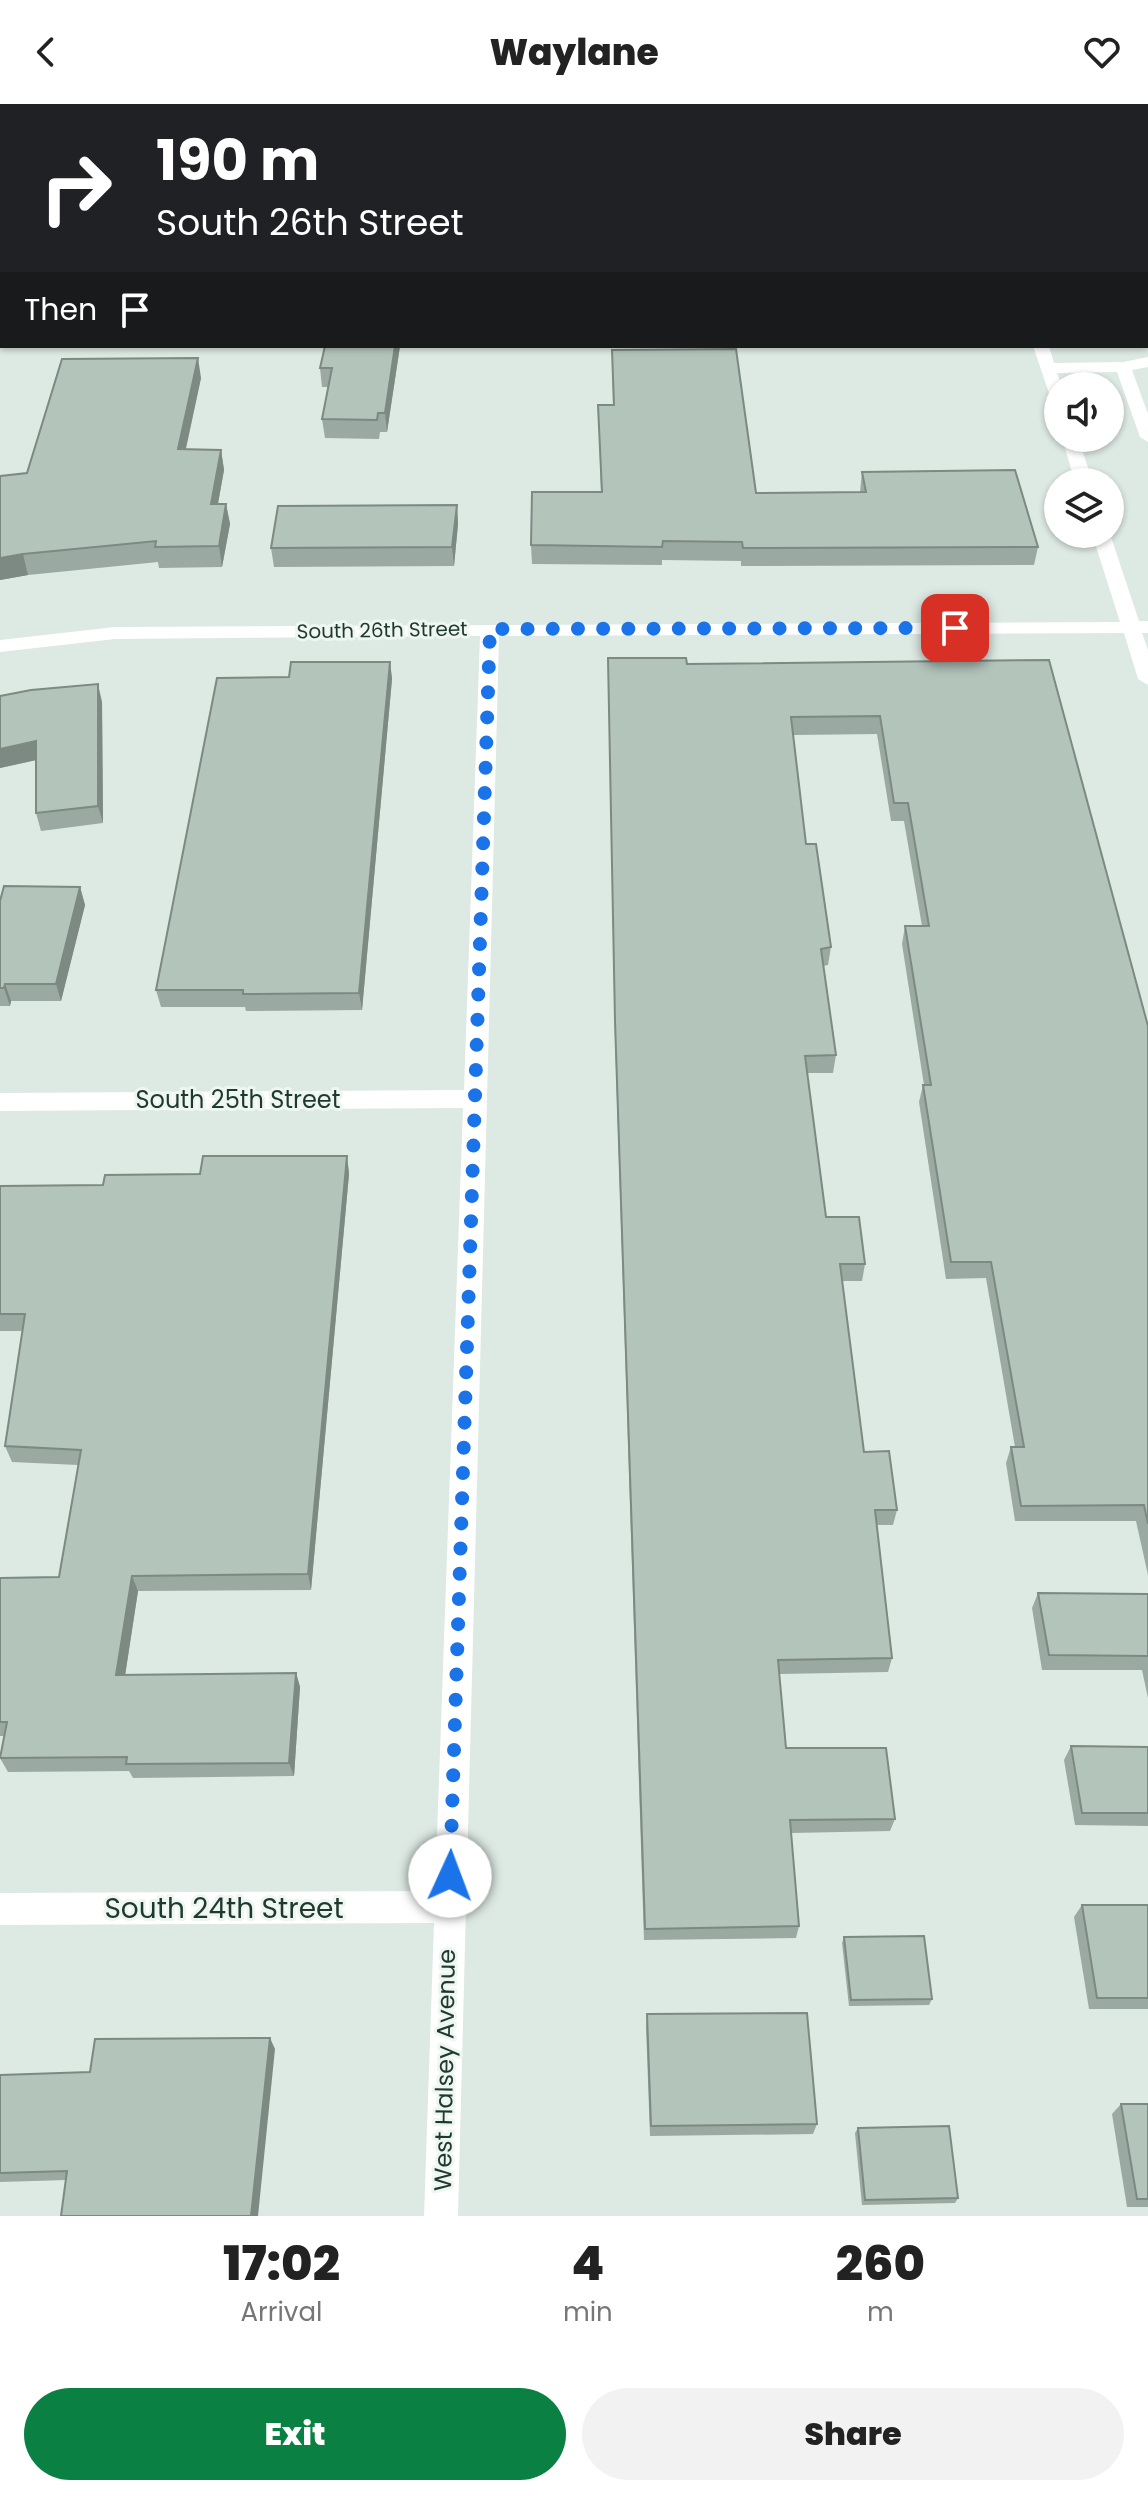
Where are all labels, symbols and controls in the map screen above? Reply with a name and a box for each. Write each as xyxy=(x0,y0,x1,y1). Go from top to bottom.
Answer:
text: Waylane xyxy=(489,27,659,78)
icon: back xyxy=(24,30,68,74)
icon: heart xyxy=(1080,30,1124,74)
text: 190 m xyxy=(156,121,319,200)
icon: right xyxy=(24,136,128,240)
text: South 26th Street xyxy=(156,197,464,248)
text: Then xyxy=(24,288,97,331)
icon: arrive xyxy=(113,288,157,332)
map controls xyxy=(1044,372,1124,548)
button: sound xyxy=(1044,372,1124,452)
button: layers xyxy=(1044,468,1124,548)
pin xyxy=(921,594,989,662)
icon: arrive xyxy=(933,606,977,650)
street label: South 26th Street xyxy=(296,615,468,645)
street label: South 25th Street xyxy=(136,1083,340,1116)
position arrow xyxy=(408,1834,492,1918)
street label: South 24th Street xyxy=(104,1889,344,1928)
street label: West Halsey Avenue xyxy=(426,1949,463,2191)
text: 17:02 xyxy=(223,2230,340,2297)
text: 4 xyxy=(571,2230,604,2297)
text: 260 xyxy=(836,2230,925,2297)
text: Arrival xyxy=(241,2294,322,2330)
text: min xyxy=(563,2294,613,2330)
text: m xyxy=(867,2294,894,2330)
button: Exit xyxy=(24,2388,566,2480)
button: Share xyxy=(582,2388,1124,2480)

